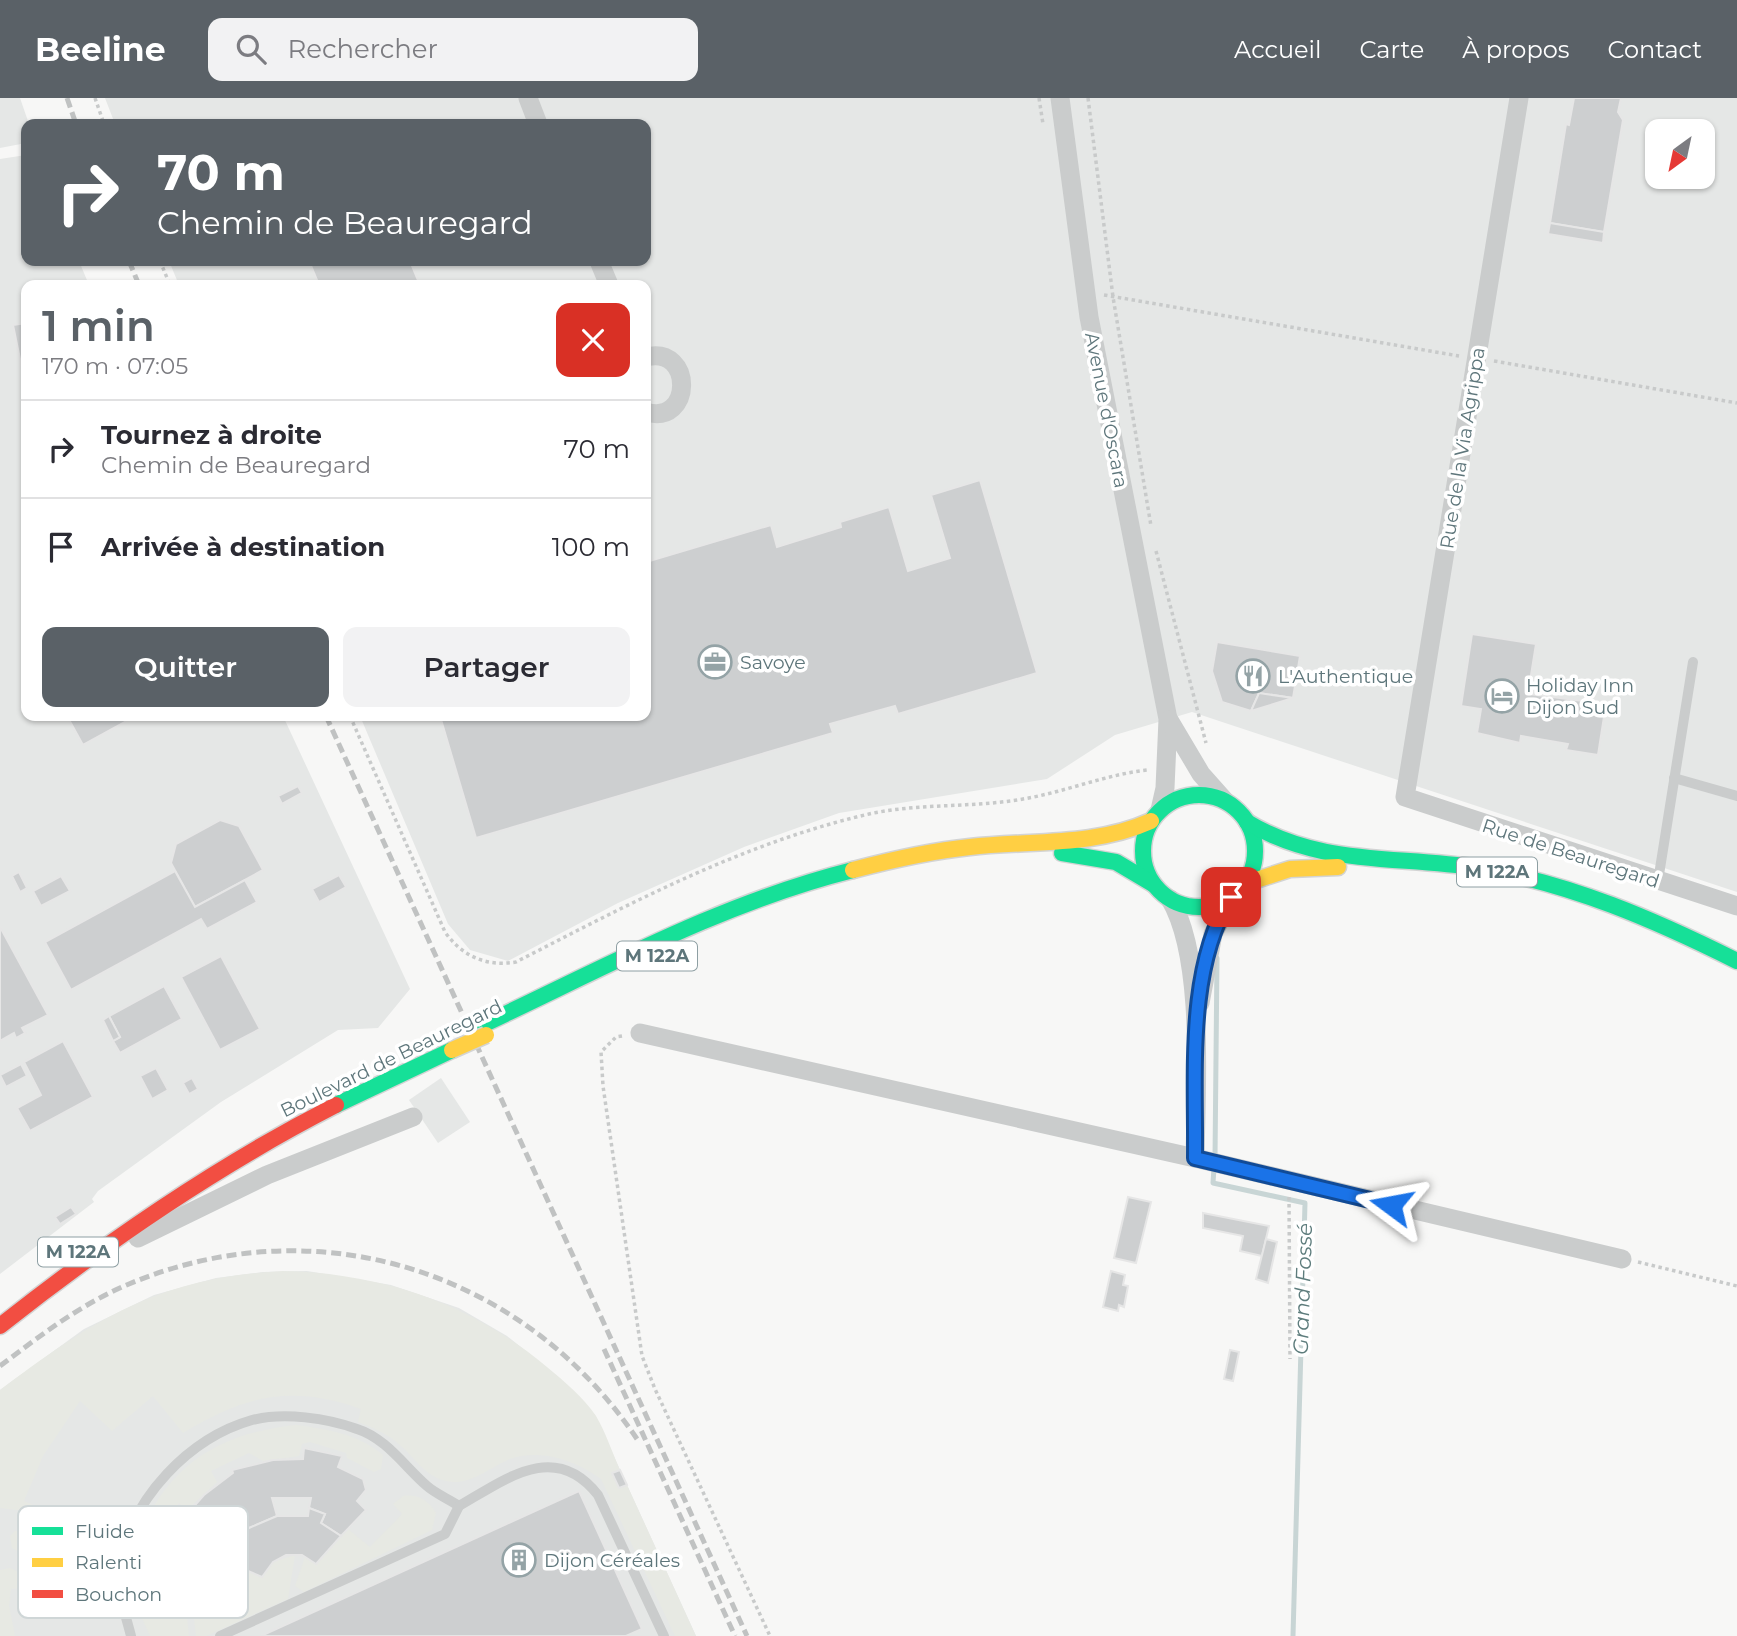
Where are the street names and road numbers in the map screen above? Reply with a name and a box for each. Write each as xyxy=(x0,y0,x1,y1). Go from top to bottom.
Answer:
street label: Avenue d'Oscara xyxy=(1080,330,1133,490)
street label: Rue de la Via Agrippa xyxy=(1435,346,1490,551)
street label: Rue de Beauregard xyxy=(1479,814,1662,893)
road number: M 122A xyxy=(1457,858,1537,886)
road number: M 122A xyxy=(617,942,697,970)
street label: Boulevard de Beauregard xyxy=(277,995,506,1122)
road number: M 122A xyxy=(38,1238,118,1266)

